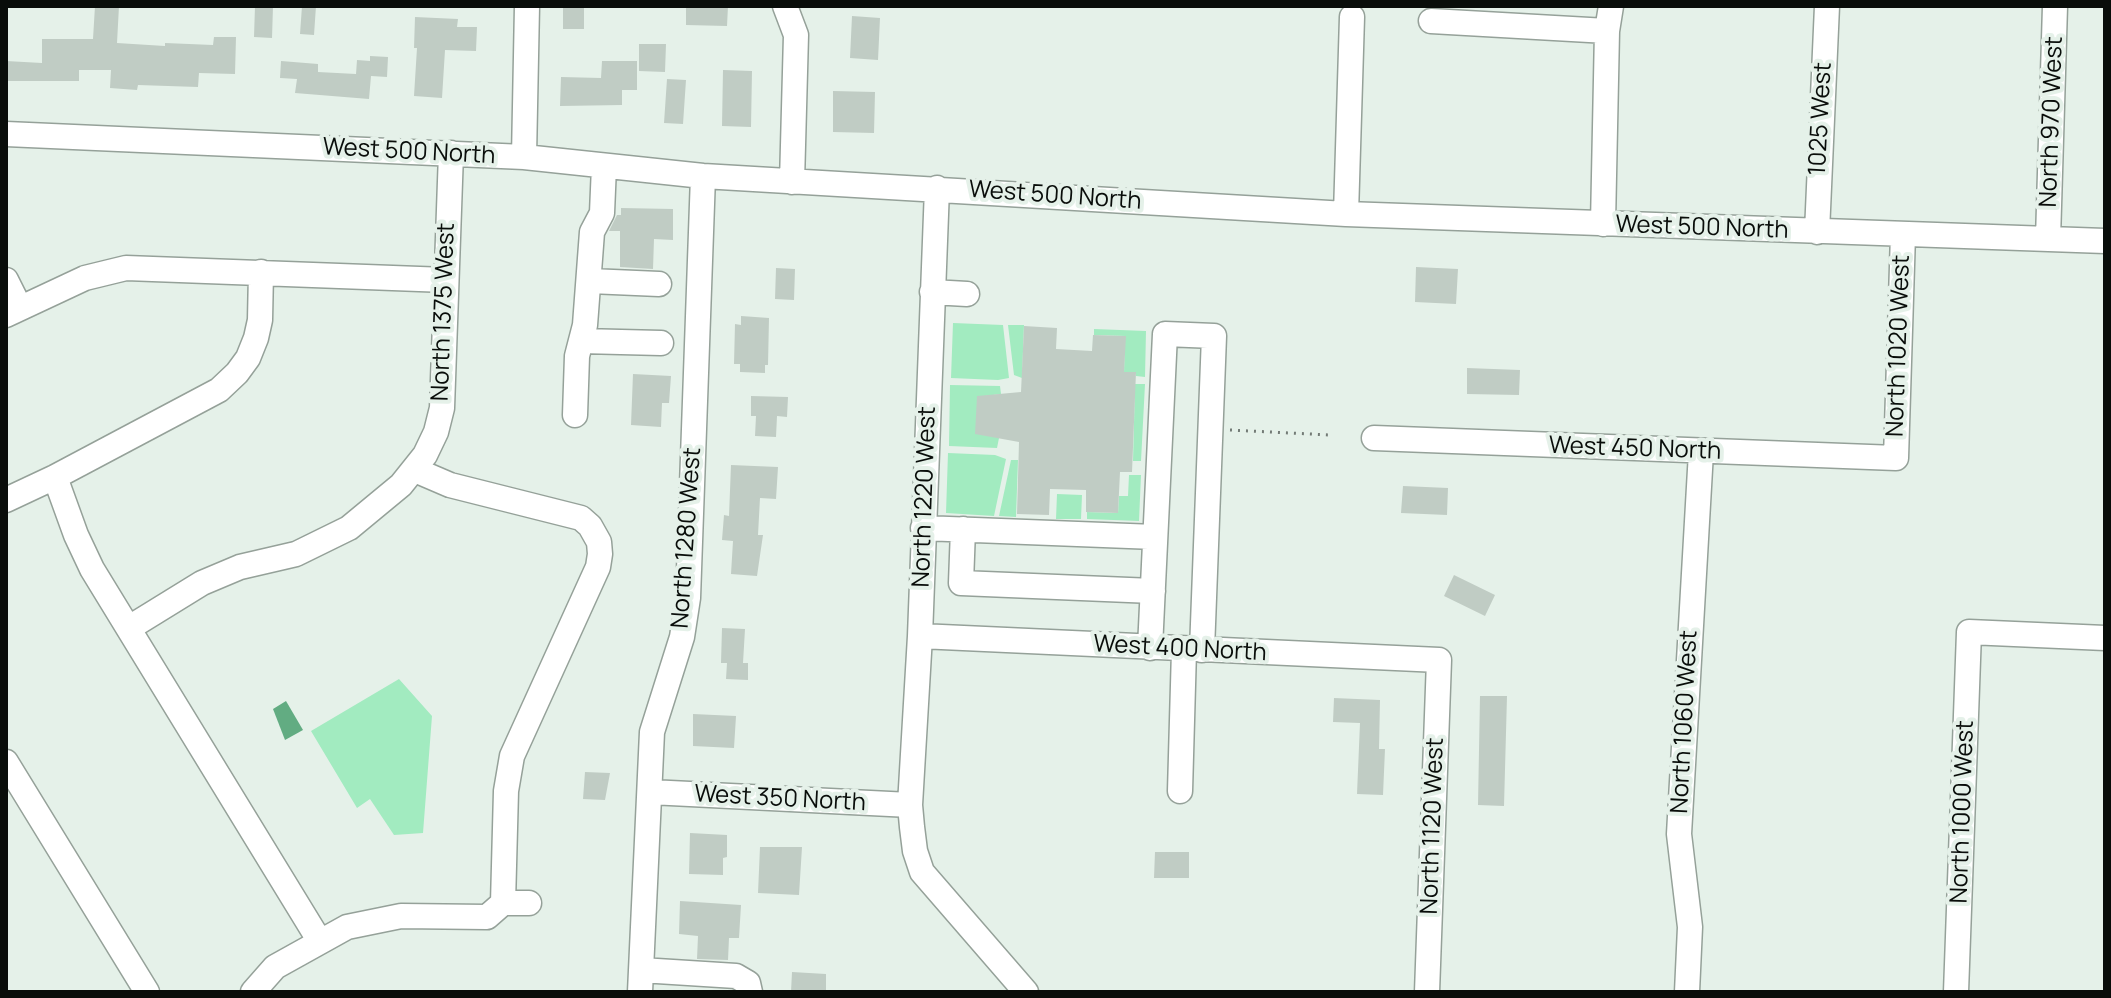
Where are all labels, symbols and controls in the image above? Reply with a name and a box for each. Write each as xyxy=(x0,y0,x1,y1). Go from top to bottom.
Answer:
street label: North 970 West xyxy=(2035,36,2069,208)
street label: 1025 West xyxy=(1804,62,1838,176)
street label: West 500 North xyxy=(322,133,496,171)
street label: West 500 North xyxy=(968,176,1142,216)
street label: West 500 North xyxy=(1615,211,1789,245)
street label: North 1375 West xyxy=(426,222,462,402)
street label: North 1020 West xyxy=(1881,254,1917,438)
street label: North 1220 West xyxy=(907,406,943,588)
street label: West 450 North xyxy=(1548,432,1722,466)
street label: North 1280 West xyxy=(666,446,708,630)
street label: West 400 North xyxy=(1093,630,1267,668)
street label: North 1060 West xyxy=(1666,630,1704,814)
street label: North 1000 West xyxy=(1945,720,1981,904)
street label: North 1120 West xyxy=(1416,737,1450,915)
street label: West 350 North xyxy=(693,780,867,818)

